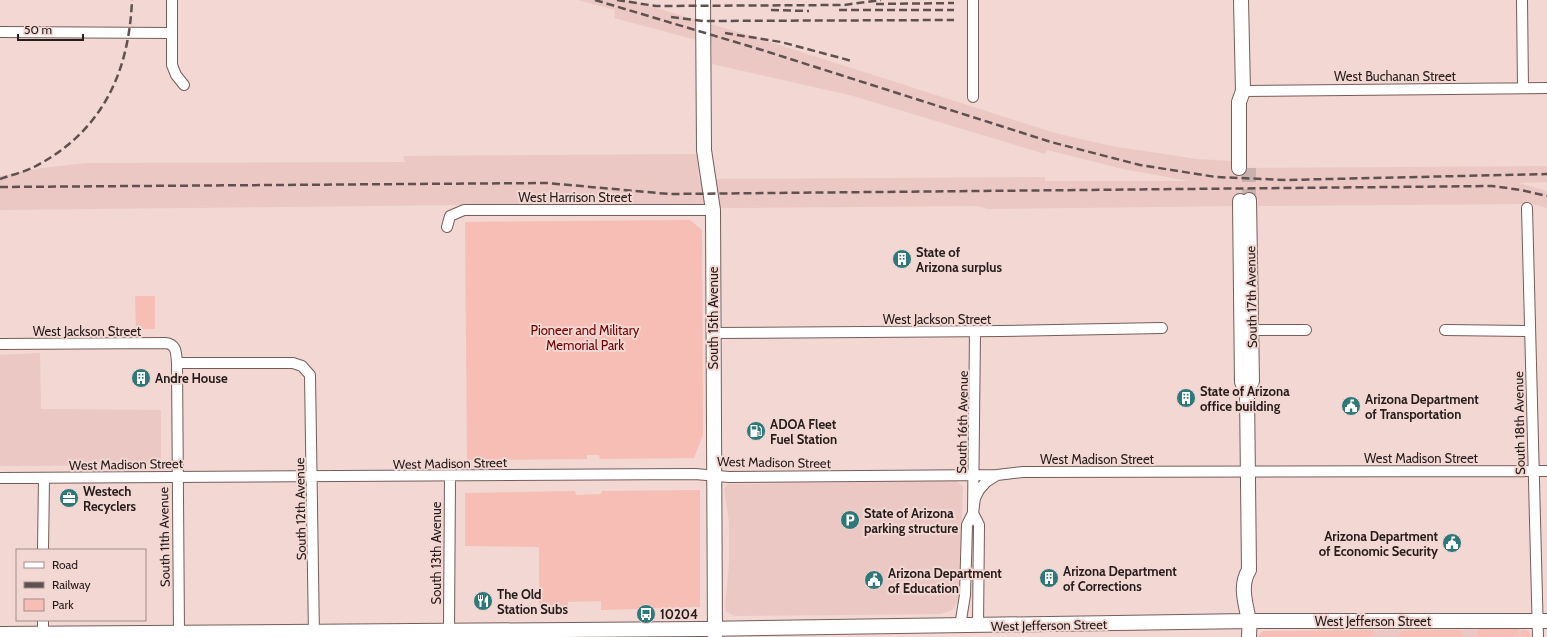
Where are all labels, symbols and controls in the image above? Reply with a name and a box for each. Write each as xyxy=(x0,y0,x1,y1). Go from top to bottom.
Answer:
scale bar xyxy=(18,16,83,42)
text: 50 m xyxy=(24,22,52,37)
street label: West Buchanan Street xyxy=(1334,68,1457,84)
street label: West Harrison Street xyxy=(518,189,632,205)
place label: State of Arizona surplus xyxy=(916,244,1002,275)
street label: South 17th Avenue xyxy=(1242,245,1260,348)
building icon: State of Arizona surplus xyxy=(891,248,913,270)
street label: South 15th Avenue xyxy=(705,266,721,369)
street label: West Jackson Street xyxy=(883,311,992,327)
park label: Pioneer and Military Memorial Park xyxy=(531,322,640,353)
street label: West Jackson Street xyxy=(33,323,142,339)
building icon: Andre House xyxy=(130,367,152,389)
place label: Andre House xyxy=(155,370,228,386)
street label: South 16th Avenue xyxy=(953,370,971,474)
street label: South 18th Avenue xyxy=(1510,371,1528,475)
place label: State of Arizona office building xyxy=(1200,383,1290,414)
building icon: State of Arizona office building xyxy=(1175,387,1197,409)
place label: Arizona Department of Transportation xyxy=(1365,391,1479,422)
public building icon: Arizona Department of Transportation xyxy=(1340,395,1362,417)
place label: ADOA Fleet Fuel Station xyxy=(770,416,837,447)
fuel station icon: ADOA Fleet Fuel Station xyxy=(745,420,767,442)
street label: West Madison Street xyxy=(1364,450,1479,466)
street label: West Madison Street xyxy=(1040,451,1155,467)
street label: West Madison Street xyxy=(717,453,832,471)
street label: West Madison Street xyxy=(393,454,508,472)
street label: West Madison Street xyxy=(69,455,184,473)
street label: South 12th Avenue xyxy=(291,457,309,560)
place label: Westech Recyclers xyxy=(83,483,137,514)
office icon: Westech Recyclers xyxy=(58,487,80,509)
street label: South 11th Avenue xyxy=(155,487,173,587)
street label: South 13th Avenue xyxy=(428,501,444,604)
place label: State of Arizona parking structure xyxy=(864,505,958,536)
parking icon: State of Arizona parking structure xyxy=(839,509,861,531)
place label: Arizona Department of Economic Security xyxy=(1319,528,1439,559)
public building icon: Arizona Department of Economic Security xyxy=(1441,532,1463,554)
legend xyxy=(16,549,146,621)
text: Road xyxy=(52,557,78,572)
place label: Arizona Department of Corrections xyxy=(1063,563,1177,594)
place label: Arizona Department of Education xyxy=(888,565,1002,596)
building icon: Arizona Department of Corrections xyxy=(1038,567,1060,589)
public building icon: Arizona Department of Education xyxy=(863,569,885,591)
text: Railway xyxy=(52,577,90,592)
place label: The Old Station Subs xyxy=(497,586,568,617)
restaurant icon: The Old Station Subs xyxy=(472,590,494,612)
text: Park xyxy=(52,597,74,612)
bus stop icon: 10204 xyxy=(635,603,657,625)
place label: 10204 xyxy=(660,606,698,622)
street label: West Jefferson Street xyxy=(1315,613,1432,629)
street label: West Jefferson Street xyxy=(991,616,1108,634)

